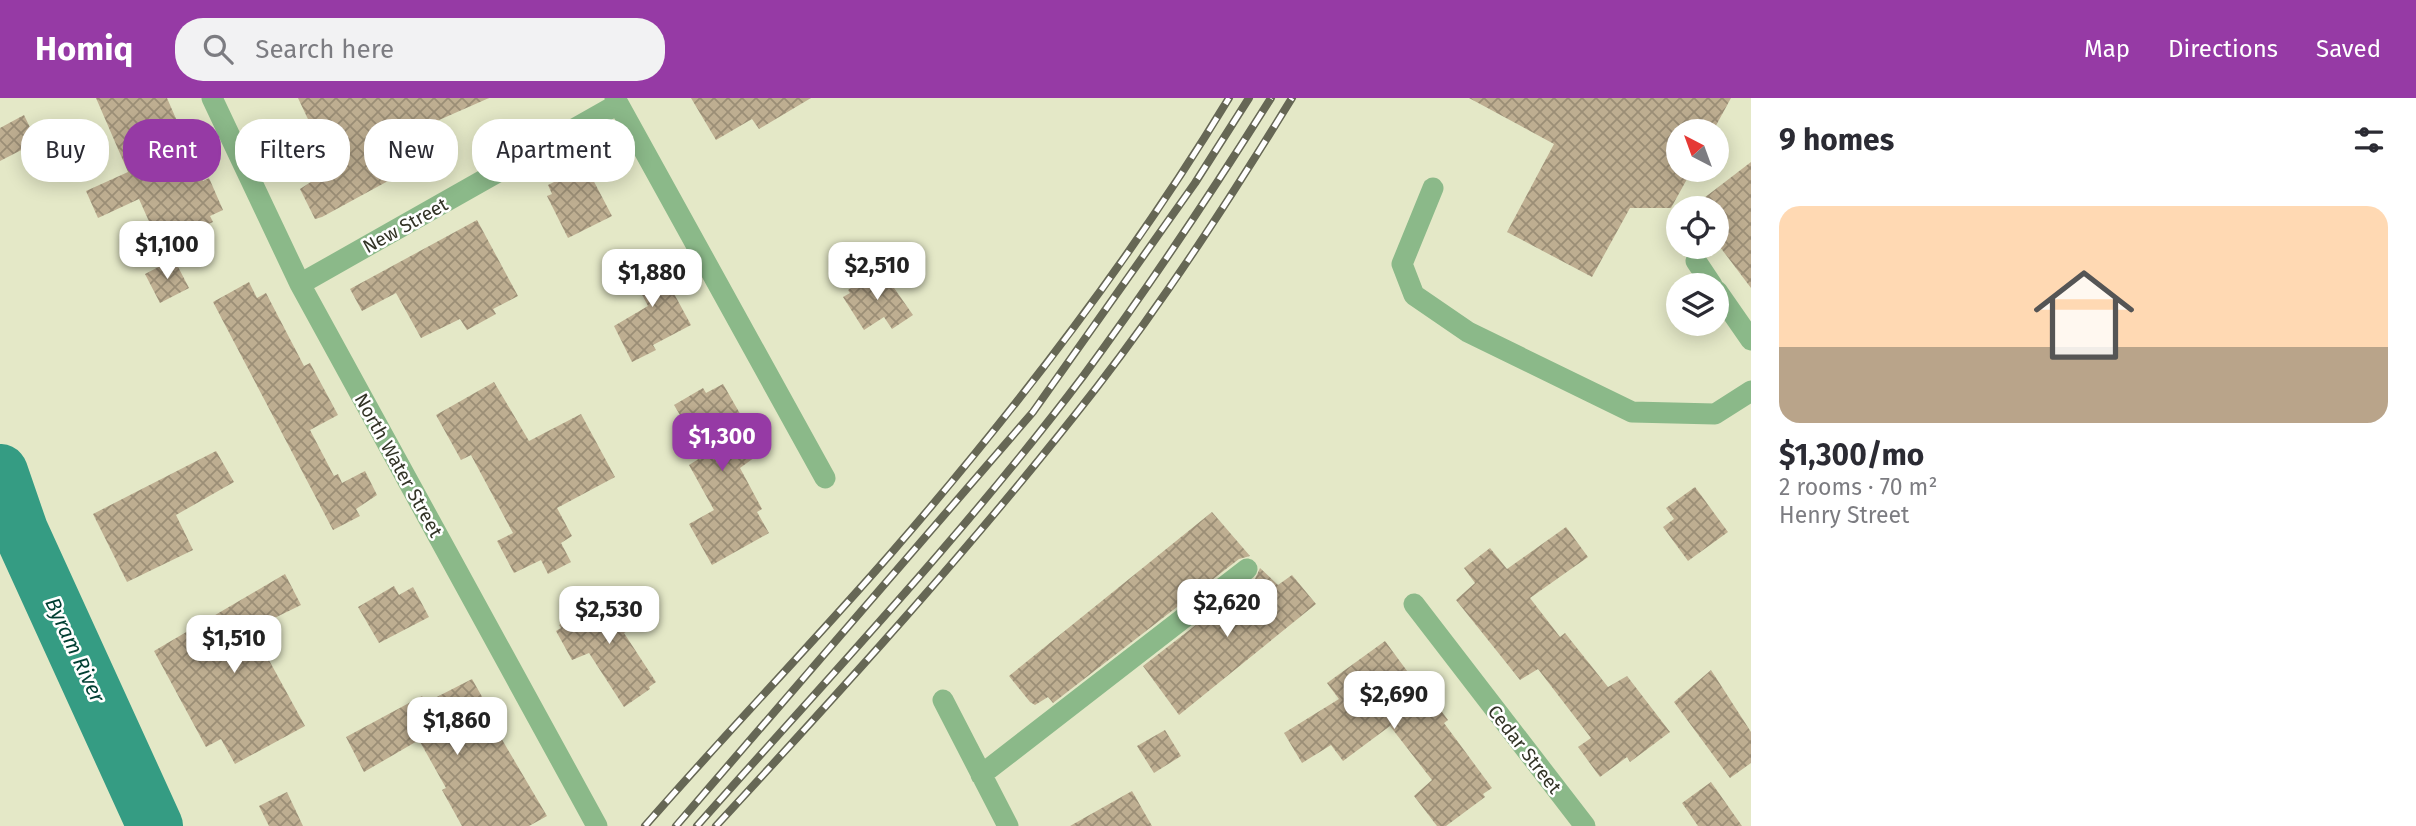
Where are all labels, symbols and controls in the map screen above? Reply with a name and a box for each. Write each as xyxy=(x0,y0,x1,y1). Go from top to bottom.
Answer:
search box xyxy=(175,18,665,81)
text: Homiq xyxy=(35,29,133,69)
icon: search xyxy=(199,30,237,68)
text: Search here xyxy=(255,34,394,65)
text: Map xyxy=(2084,35,2130,63)
text: Directions xyxy=(2168,35,2278,63)
text: Saved xyxy=(2316,35,2381,63)
chip: Buy xyxy=(21,119,109,182)
chip: Rent xyxy=(123,119,221,182)
chip: Filters xyxy=(235,119,350,182)
chip: New xyxy=(364,119,458,182)
chip: Apartment xyxy=(472,119,635,182)
north arrow xyxy=(1666,119,1729,182)
map controls xyxy=(1666,119,1729,336)
icon: filters xyxy=(2350,121,2388,159)
text: 9 homes xyxy=(1779,122,1894,158)
street label: New Street xyxy=(359,193,452,258)
button: locate xyxy=(1666,196,1729,259)
pin: $1,100 xyxy=(110,222,224,281)
text: $1,100 xyxy=(135,230,199,258)
pin: $2,510 xyxy=(820,242,934,302)
pin: $1,880 xyxy=(595,250,709,309)
text: $2,510 xyxy=(844,251,910,279)
icon: home xyxy=(2021,252,2147,378)
text: $1,880 xyxy=(618,258,686,286)
button: layers xyxy=(1666,273,1729,336)
street label: North Water Street xyxy=(350,389,448,541)
pin: $1,300 xyxy=(665,414,779,473)
text: $1,300 xyxy=(688,422,756,450)
text: $1,300/mo xyxy=(1779,437,1924,473)
text: 2 rooms · 70 m² xyxy=(1779,473,1937,501)
text: Henry Street xyxy=(1779,501,1909,529)
pin: $2,620 xyxy=(1170,580,1284,639)
pin: $2,530 xyxy=(552,587,666,646)
text: $2,620 xyxy=(1193,588,1261,616)
water label: Byram River xyxy=(39,593,111,708)
text: $2,530 xyxy=(575,595,643,623)
pin: $1,510 xyxy=(177,616,291,675)
text: $1,510 xyxy=(202,624,266,652)
pin: $2,690 xyxy=(1337,672,1451,731)
text: $2,690 xyxy=(1360,680,1428,708)
pin: $1,860 xyxy=(400,698,514,757)
street label: Cedar Street xyxy=(1483,700,1566,798)
text: $1,860 xyxy=(423,706,491,734)

